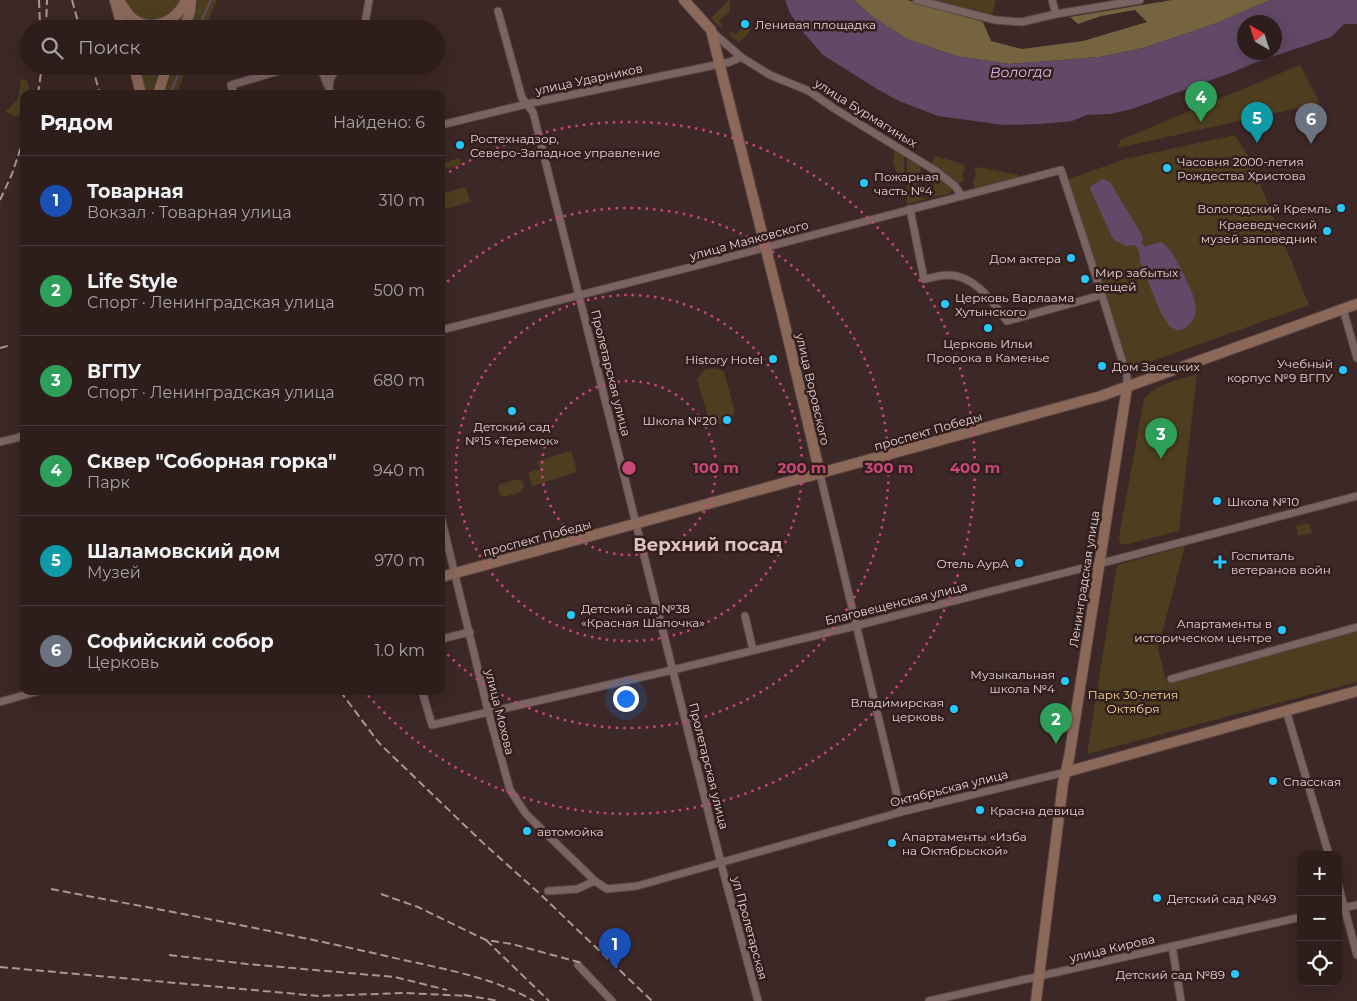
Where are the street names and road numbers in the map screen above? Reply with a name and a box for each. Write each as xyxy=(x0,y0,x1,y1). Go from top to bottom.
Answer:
street label: улица Ударников xyxy=(533,60,644,98)
street label: улица Бурмагиных xyxy=(811,75,921,151)
street label: улица Маяковского xyxy=(687,217,810,263)
street label: Пролетарская улица xyxy=(588,308,634,438)
street label: улица Воровского xyxy=(793,331,833,447)
street label: проспект Победы xyxy=(872,408,984,454)
street label: Ленинградская улица xyxy=(1066,509,1102,649)
street label: проспект Победы xyxy=(481,516,593,560)
street label: Благовещенская улица xyxy=(823,578,969,628)
street label: улица Мохова xyxy=(482,667,518,756)
street label: Пролетарская улица xyxy=(686,701,732,831)
street label: Октябрьская улица xyxy=(888,766,1010,810)
street label: ул Пролетарская xyxy=(729,874,771,981)
street label: улица Кирова xyxy=(1067,931,1156,965)

